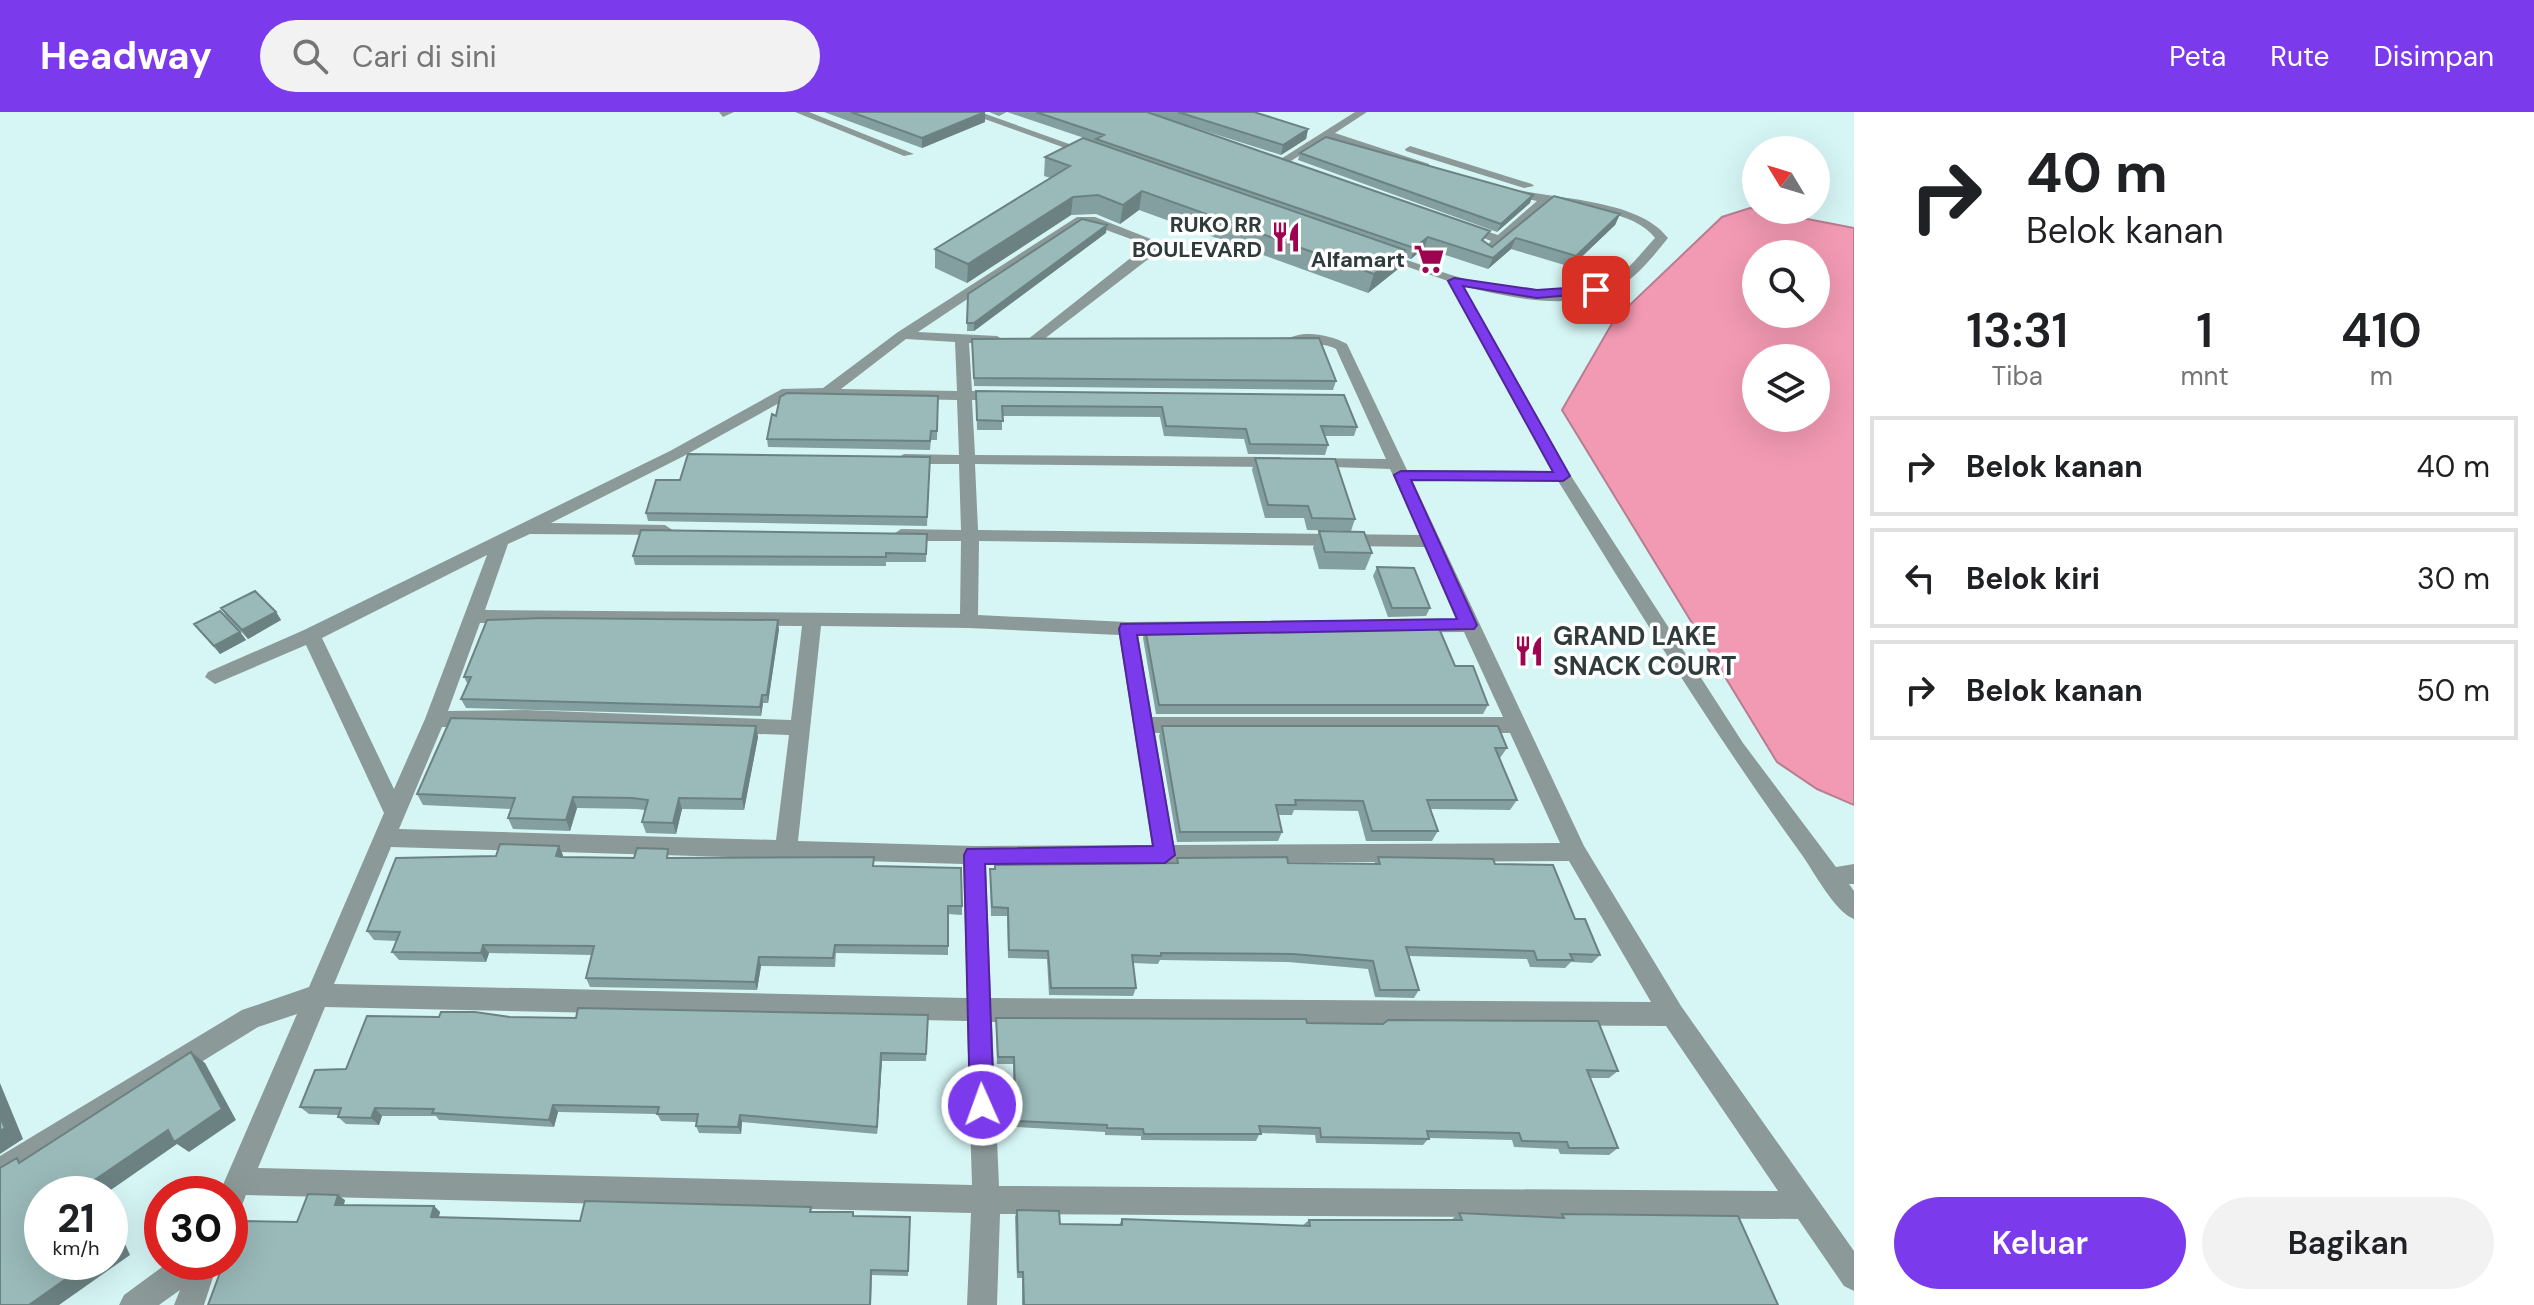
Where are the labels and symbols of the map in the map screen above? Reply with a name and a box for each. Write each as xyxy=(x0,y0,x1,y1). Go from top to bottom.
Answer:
north arrow xyxy=(1742,136,1830,224)
place label: RUKO RR BOULEVARD xyxy=(1132,210,1262,264)
restaurant icon: RUKO RR BOULEVARD xyxy=(1269,220,1303,254)
supermarket icon: Alfamart xyxy=(1412,242,1446,276)
place label: Alfamart xyxy=(1311,245,1405,274)
pin xyxy=(1562,256,1630,324)
place label: GRAND LAKE SNACK COURT xyxy=(1553,619,1737,683)
restaurant icon: GRAND LAKE SNACK COURT xyxy=(1512,634,1546,668)
position arrow xyxy=(940,1063,1024,1147)
speed limit sign: 30 xyxy=(144,1176,248,1280)

